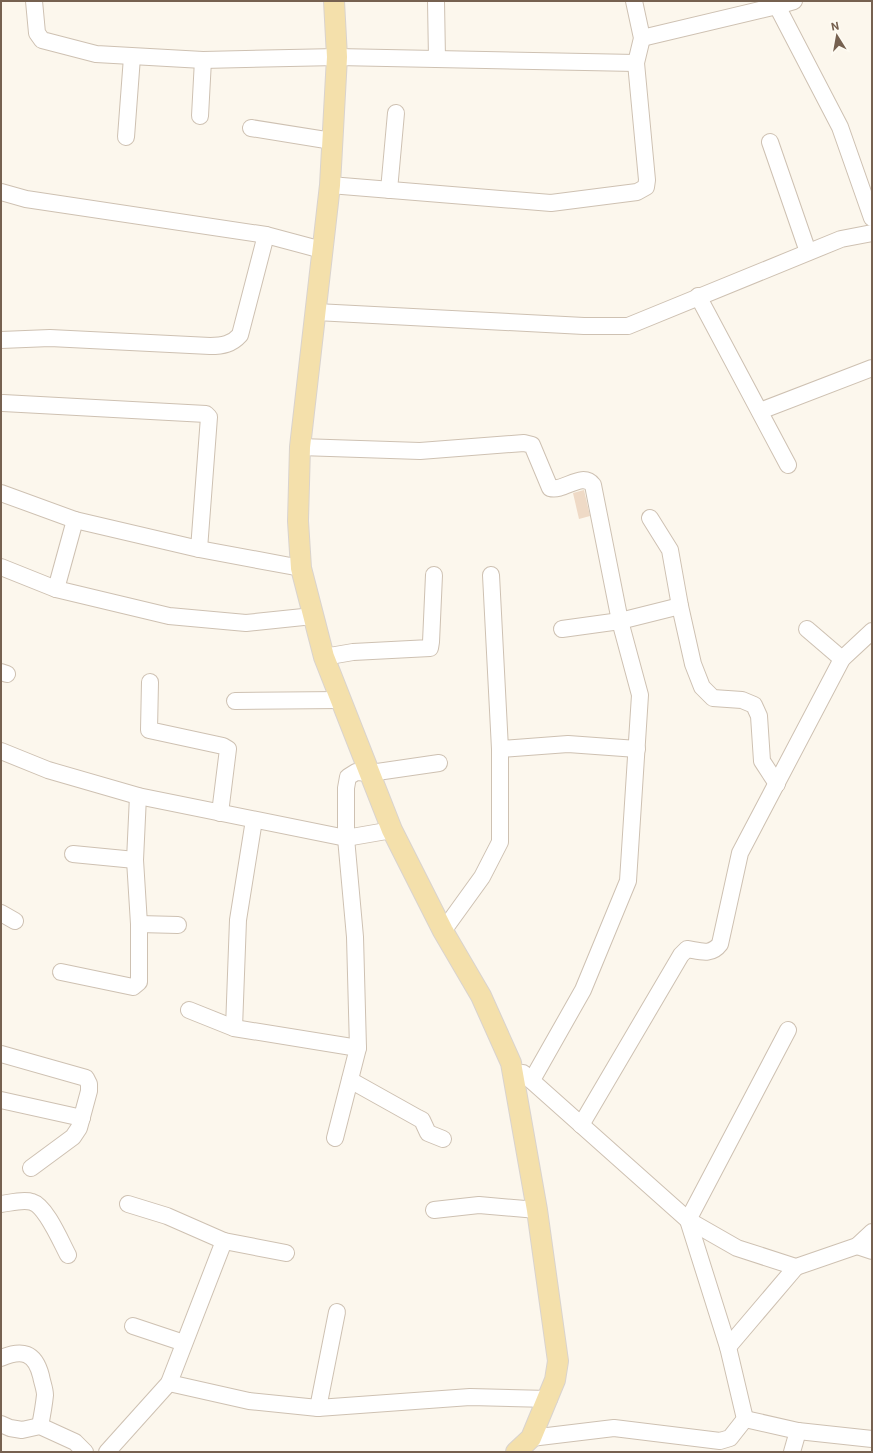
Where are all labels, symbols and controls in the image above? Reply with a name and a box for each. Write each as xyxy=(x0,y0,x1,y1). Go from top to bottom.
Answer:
north arrow xyxy=(817,16,857,56)
text: N xyxy=(830,20,840,34)

